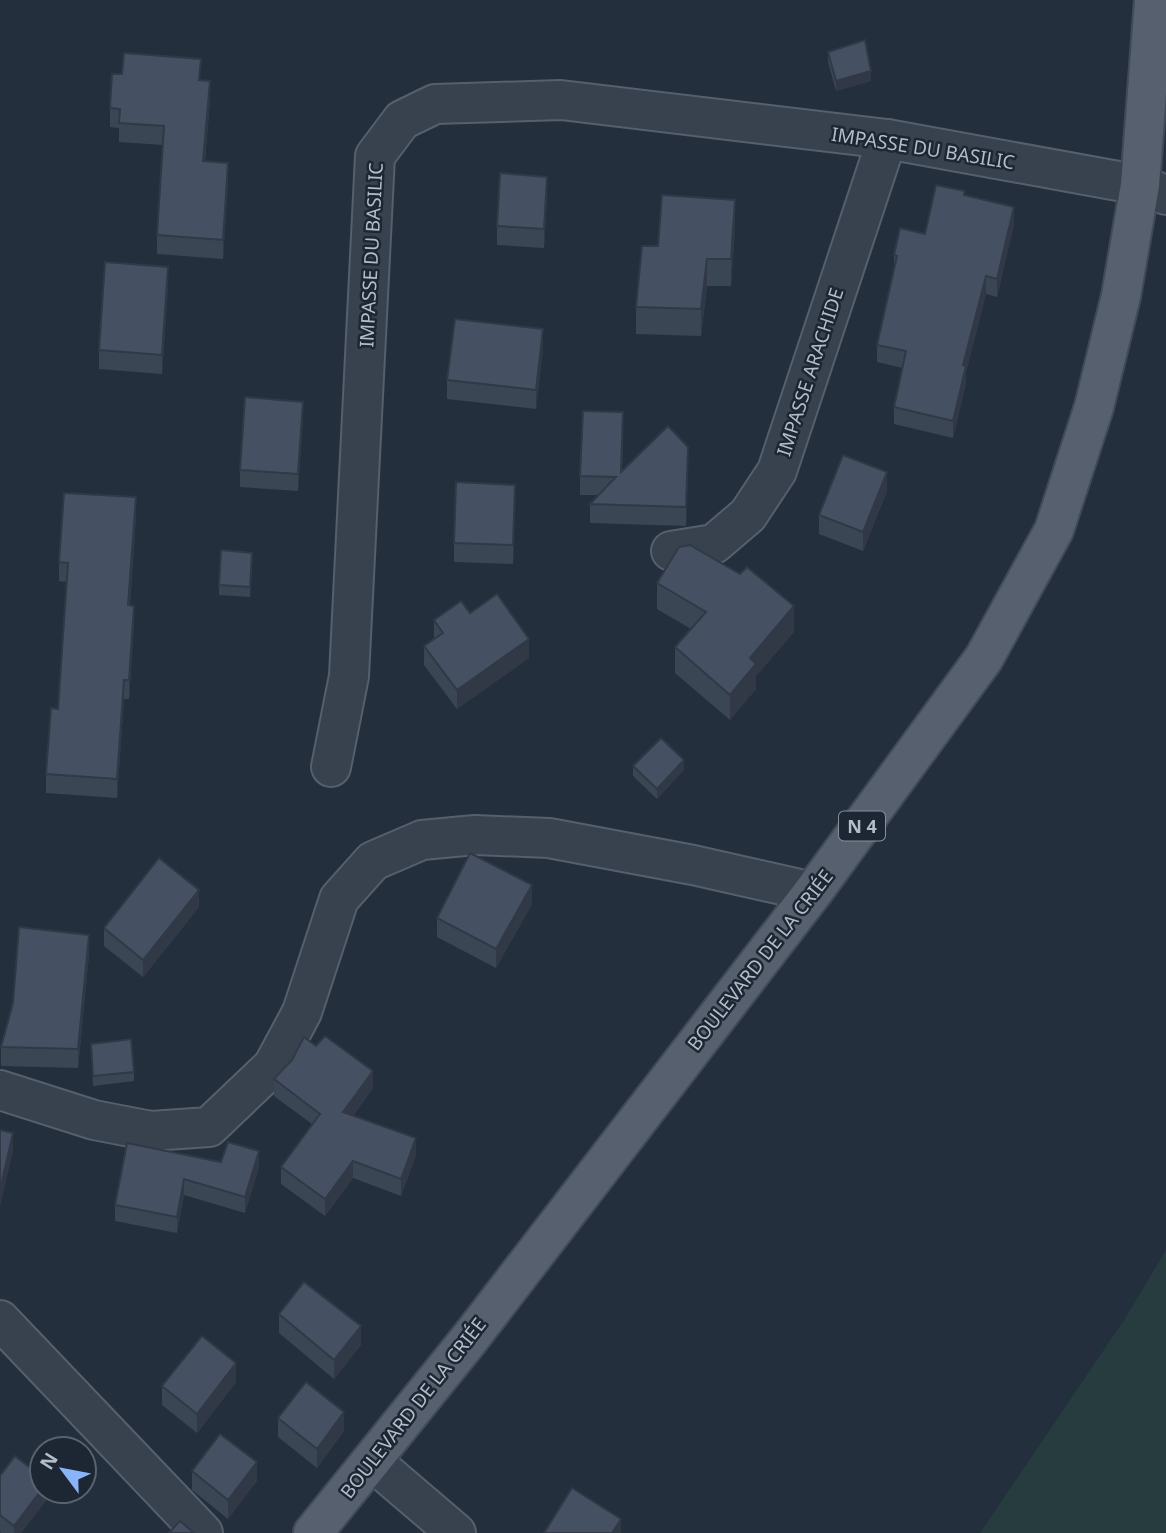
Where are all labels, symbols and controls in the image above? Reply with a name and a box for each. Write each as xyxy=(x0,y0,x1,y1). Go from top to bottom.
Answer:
street label: IMPASSE DU BASILIC xyxy=(830,121,1016,175)
street label: IMPASSE DU BASILIC xyxy=(353,162,389,348)
street label: IMPASSE ARACHIDE xyxy=(771,285,849,459)
road number: N 4 xyxy=(839,812,885,840)
street label: BOULEVARD DE LA CRIÉE xyxy=(681,864,839,1056)
street label: BOULEVARD DE LA CRIÉE xyxy=(334,1312,492,1504)
north arrow xyxy=(28,1435,98,1505)
text: N xyxy=(33,1448,64,1474)

